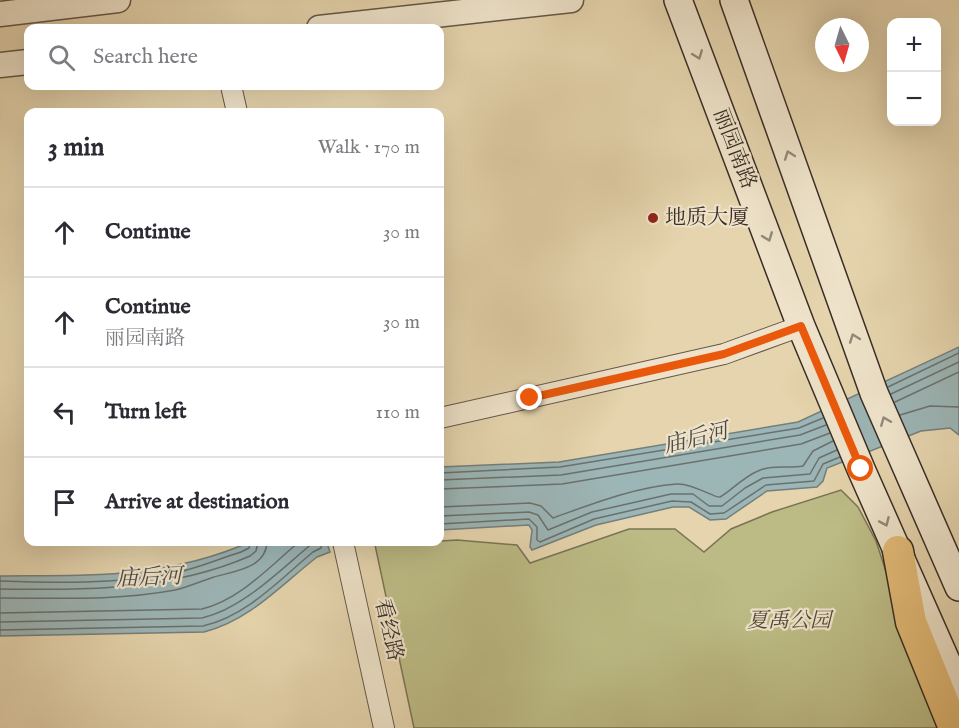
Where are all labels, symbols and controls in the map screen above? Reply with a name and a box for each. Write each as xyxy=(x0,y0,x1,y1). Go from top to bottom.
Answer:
north arrow xyxy=(815,18,869,72)
map controls xyxy=(887,18,941,126)
button: + xyxy=(887,18,941,72)
search box xyxy=(24,24,444,90)
icon: search xyxy=(45,41,78,74)
text: Search here xyxy=(93,43,198,71)
one-way arrow xyxy=(691,49,704,60)
button: − xyxy=(887,72,941,126)
street label: 丽园南路 xyxy=(706,105,762,193)
text: 3 min xyxy=(48,131,104,164)
text: Walk · 170 m xyxy=(318,135,420,160)
one-way arrow xyxy=(783,150,796,160)
place label: 地质大厦 xyxy=(665,205,749,232)
marker: 地质大厦 xyxy=(646,211,660,225)
icon: ahead xyxy=(48,216,81,249)
text: Continue xyxy=(105,218,191,246)
text: 30 m xyxy=(383,220,420,245)
one-way arrow xyxy=(760,231,773,242)
text: Continue xyxy=(105,293,191,321)
icon: ahead xyxy=(48,306,81,339)
text: 30 m xyxy=(383,310,420,335)
text: 丽园南路 xyxy=(105,326,185,351)
one-way arrow xyxy=(849,333,862,344)
route end xyxy=(516,384,542,410)
icon: left xyxy=(48,396,81,429)
text: Turn left xyxy=(105,398,187,426)
text: 110 m xyxy=(376,400,420,425)
water label: 庙后河 xyxy=(661,416,735,461)
one-way arrow xyxy=(880,417,892,428)
route start xyxy=(847,455,873,481)
icon: arrive xyxy=(48,486,81,519)
text: Arrive at destination xyxy=(105,488,289,516)
one-way arrow xyxy=(878,516,890,527)
water label: 庙后河 xyxy=(116,563,186,593)
street label: 看经路 xyxy=(368,596,408,664)
park label: 夏禹公园 xyxy=(747,608,834,635)

